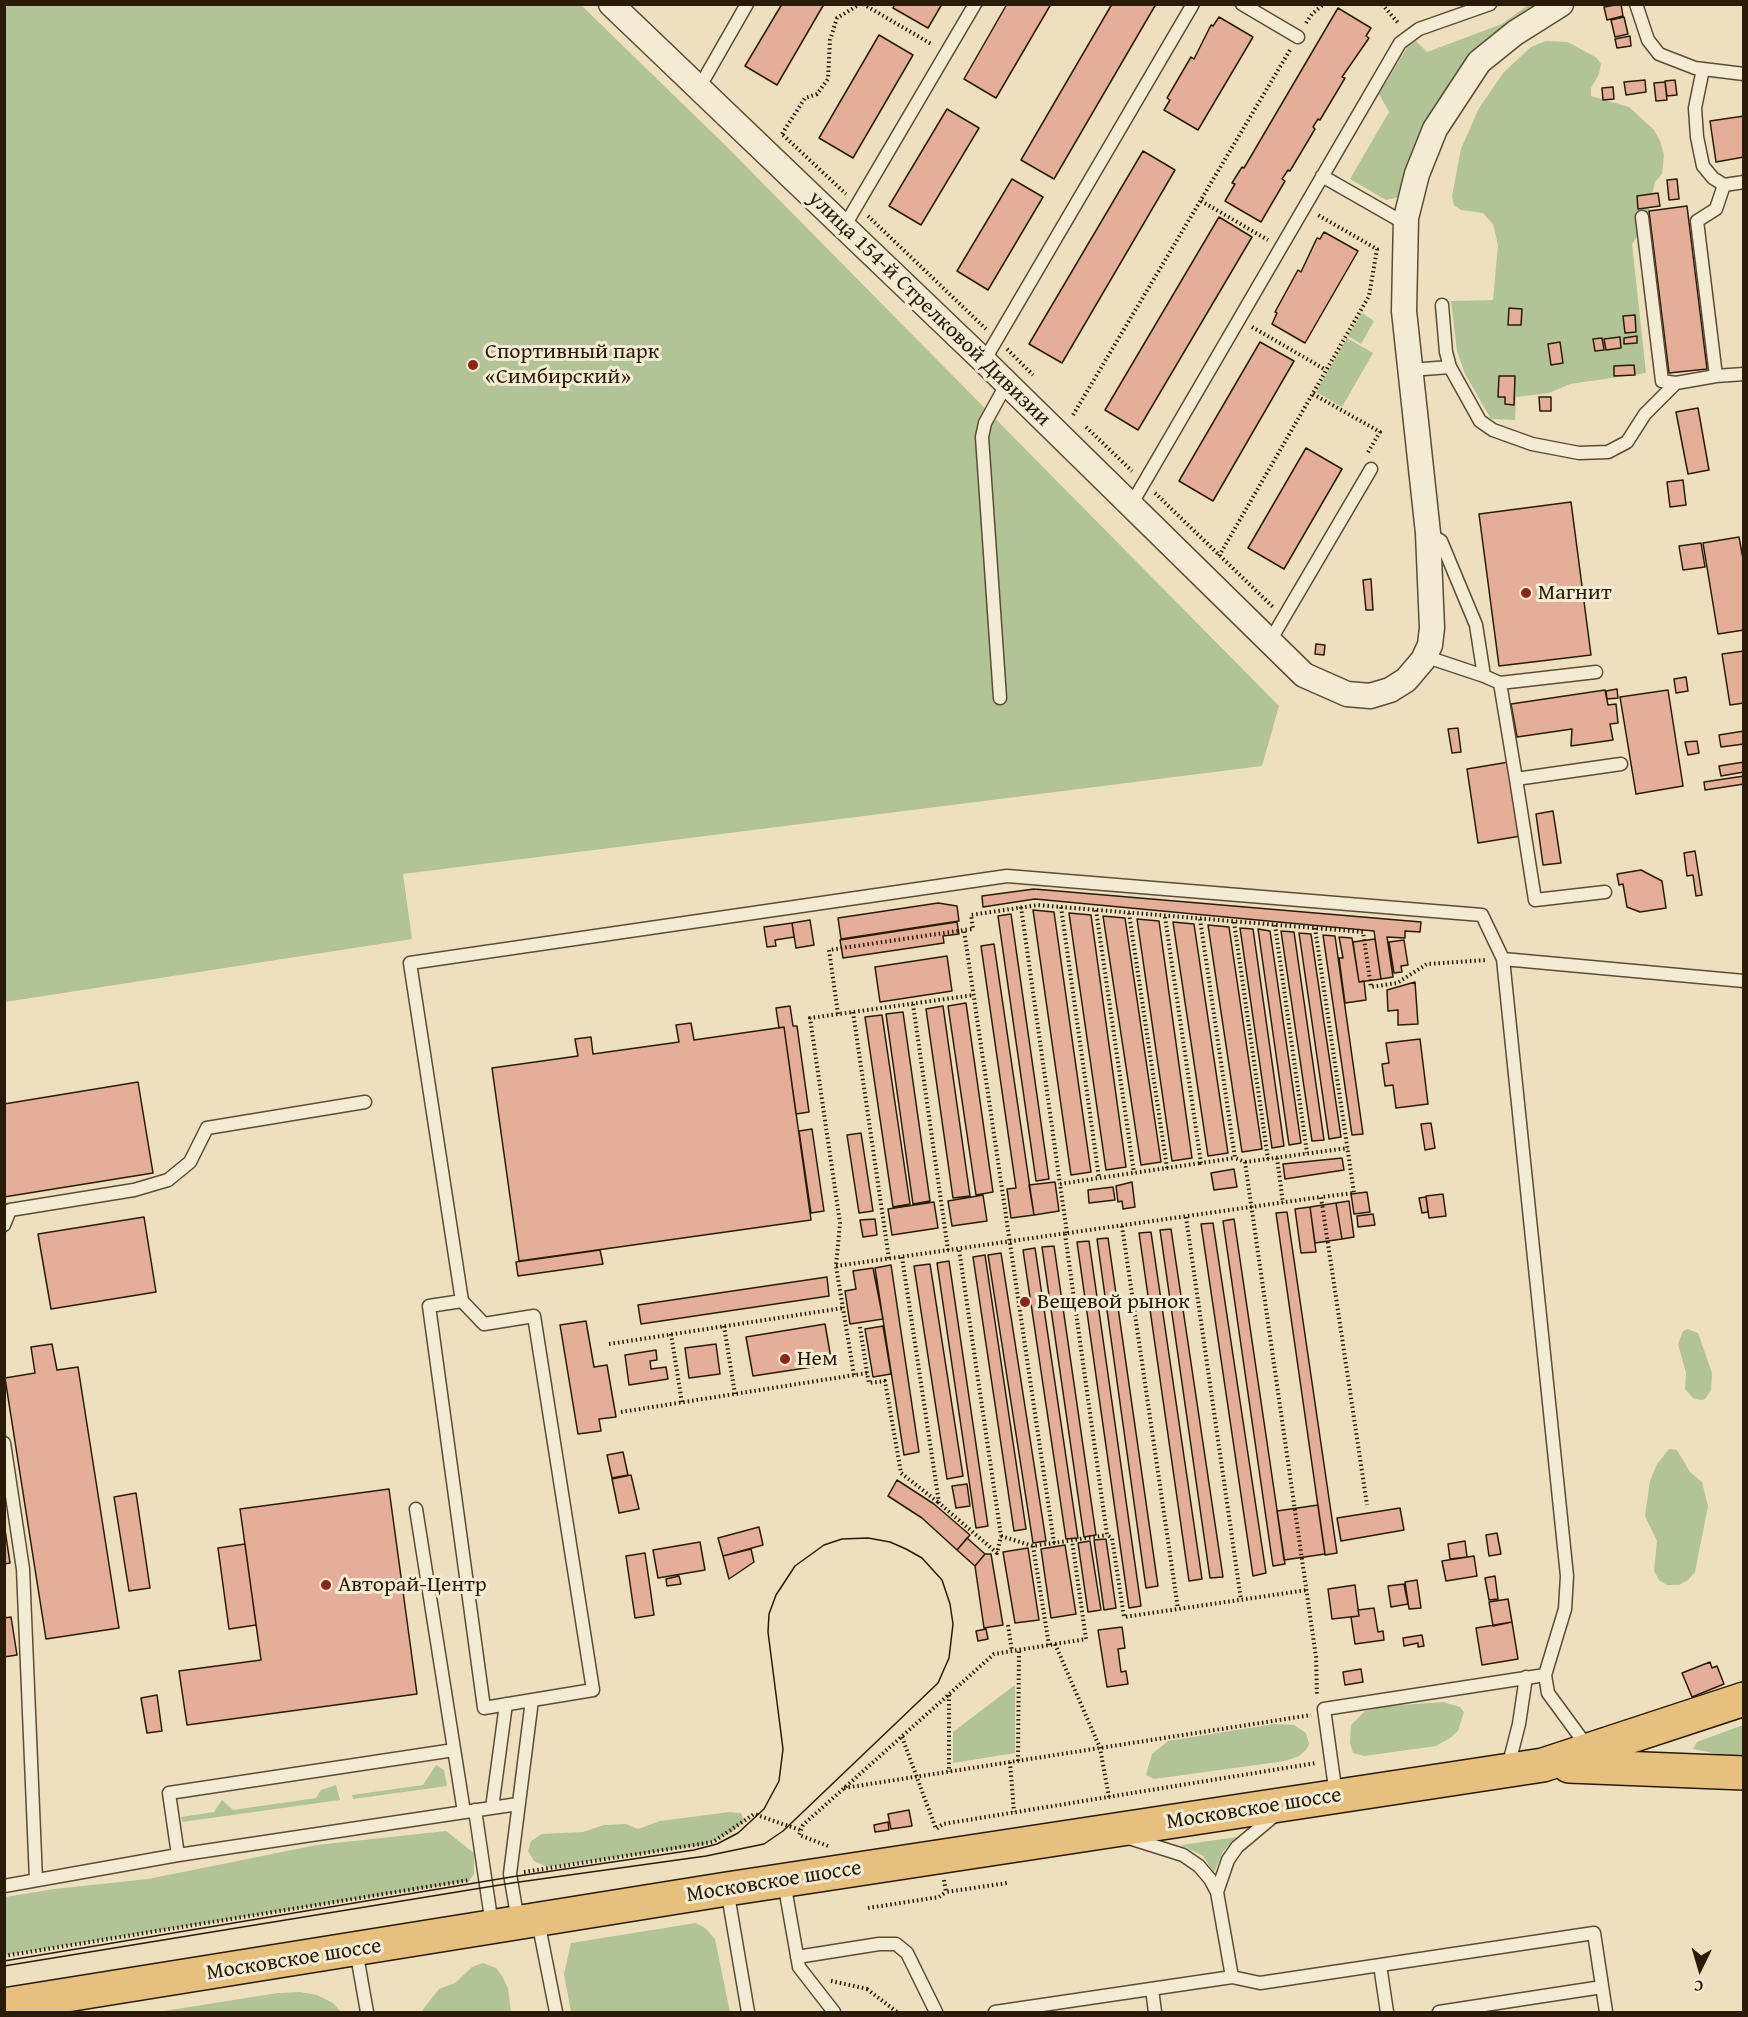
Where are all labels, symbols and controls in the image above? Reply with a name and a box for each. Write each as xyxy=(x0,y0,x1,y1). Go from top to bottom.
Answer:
street label: улица 154-й Стрелковой Дивизии xyxy=(802,186,1056,432)
place label: Спортивный парк «Симбирский» xyxy=(485,339,659,390)
marker: Спортивный парк «Симбирский» xyxy=(466,358,480,372)
place label: Магнит xyxy=(1538,580,1612,606)
marker: Магнит xyxy=(1519,586,1533,600)
place label: Вещевой рынок xyxy=(1037,1289,1190,1315)
marker: Вещевой рынок xyxy=(1018,1295,1032,1309)
place label: Нем xyxy=(797,1346,838,1372)
marker: Нем xyxy=(778,1352,792,1366)
place label: Авторай-Центр xyxy=(338,1572,487,1598)
marker: Авторай-Центр xyxy=(319,1578,333,1592)
street label: Московское шоссе xyxy=(1164,1782,1344,1836)
street label: Московское шоссе xyxy=(684,1855,864,1909)
street label: Московское шоссе xyxy=(204,1933,384,1987)
north arrow xyxy=(1670,1939,1730,1999)
text: С xyxy=(1693,1975,1704,1999)

